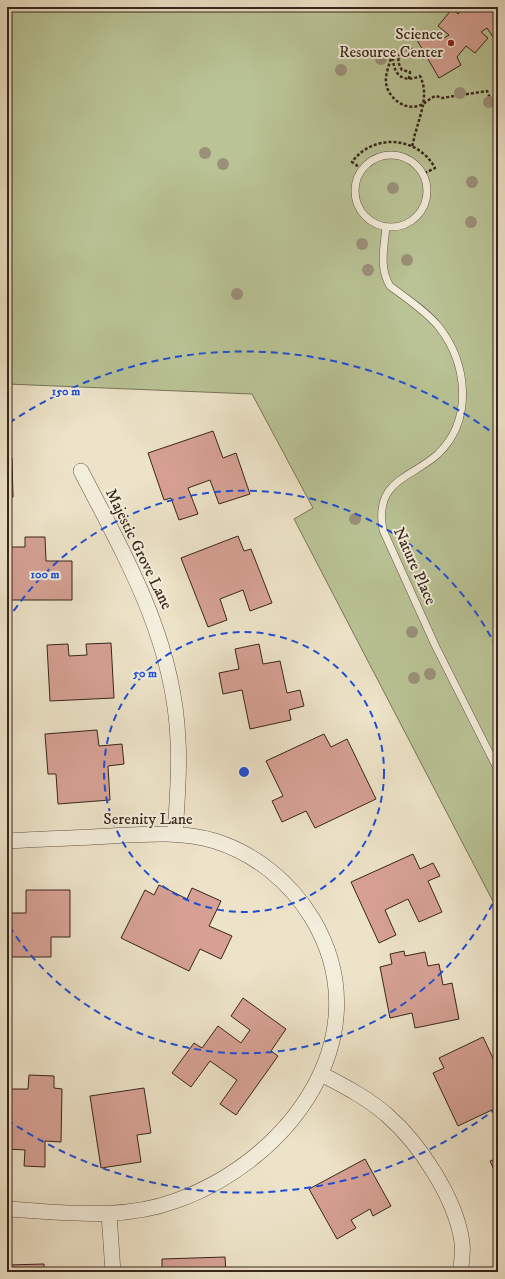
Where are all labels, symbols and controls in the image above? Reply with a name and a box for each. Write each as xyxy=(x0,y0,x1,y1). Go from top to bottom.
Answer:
place label: Science Resource Center xyxy=(339,24,443,62)
marker: Science Resource Center xyxy=(446,38,456,48)
text: 150 m xyxy=(52,384,80,399)
street label: Majestic Grove Lane xyxy=(101,485,177,613)
street label: Nature Place xyxy=(389,524,441,608)
text: 100 m xyxy=(31,567,59,582)
text: 50 m xyxy=(132,666,157,681)
centre of rings xyxy=(237,765,251,779)
street label: Serenity Lane xyxy=(103,809,193,829)

